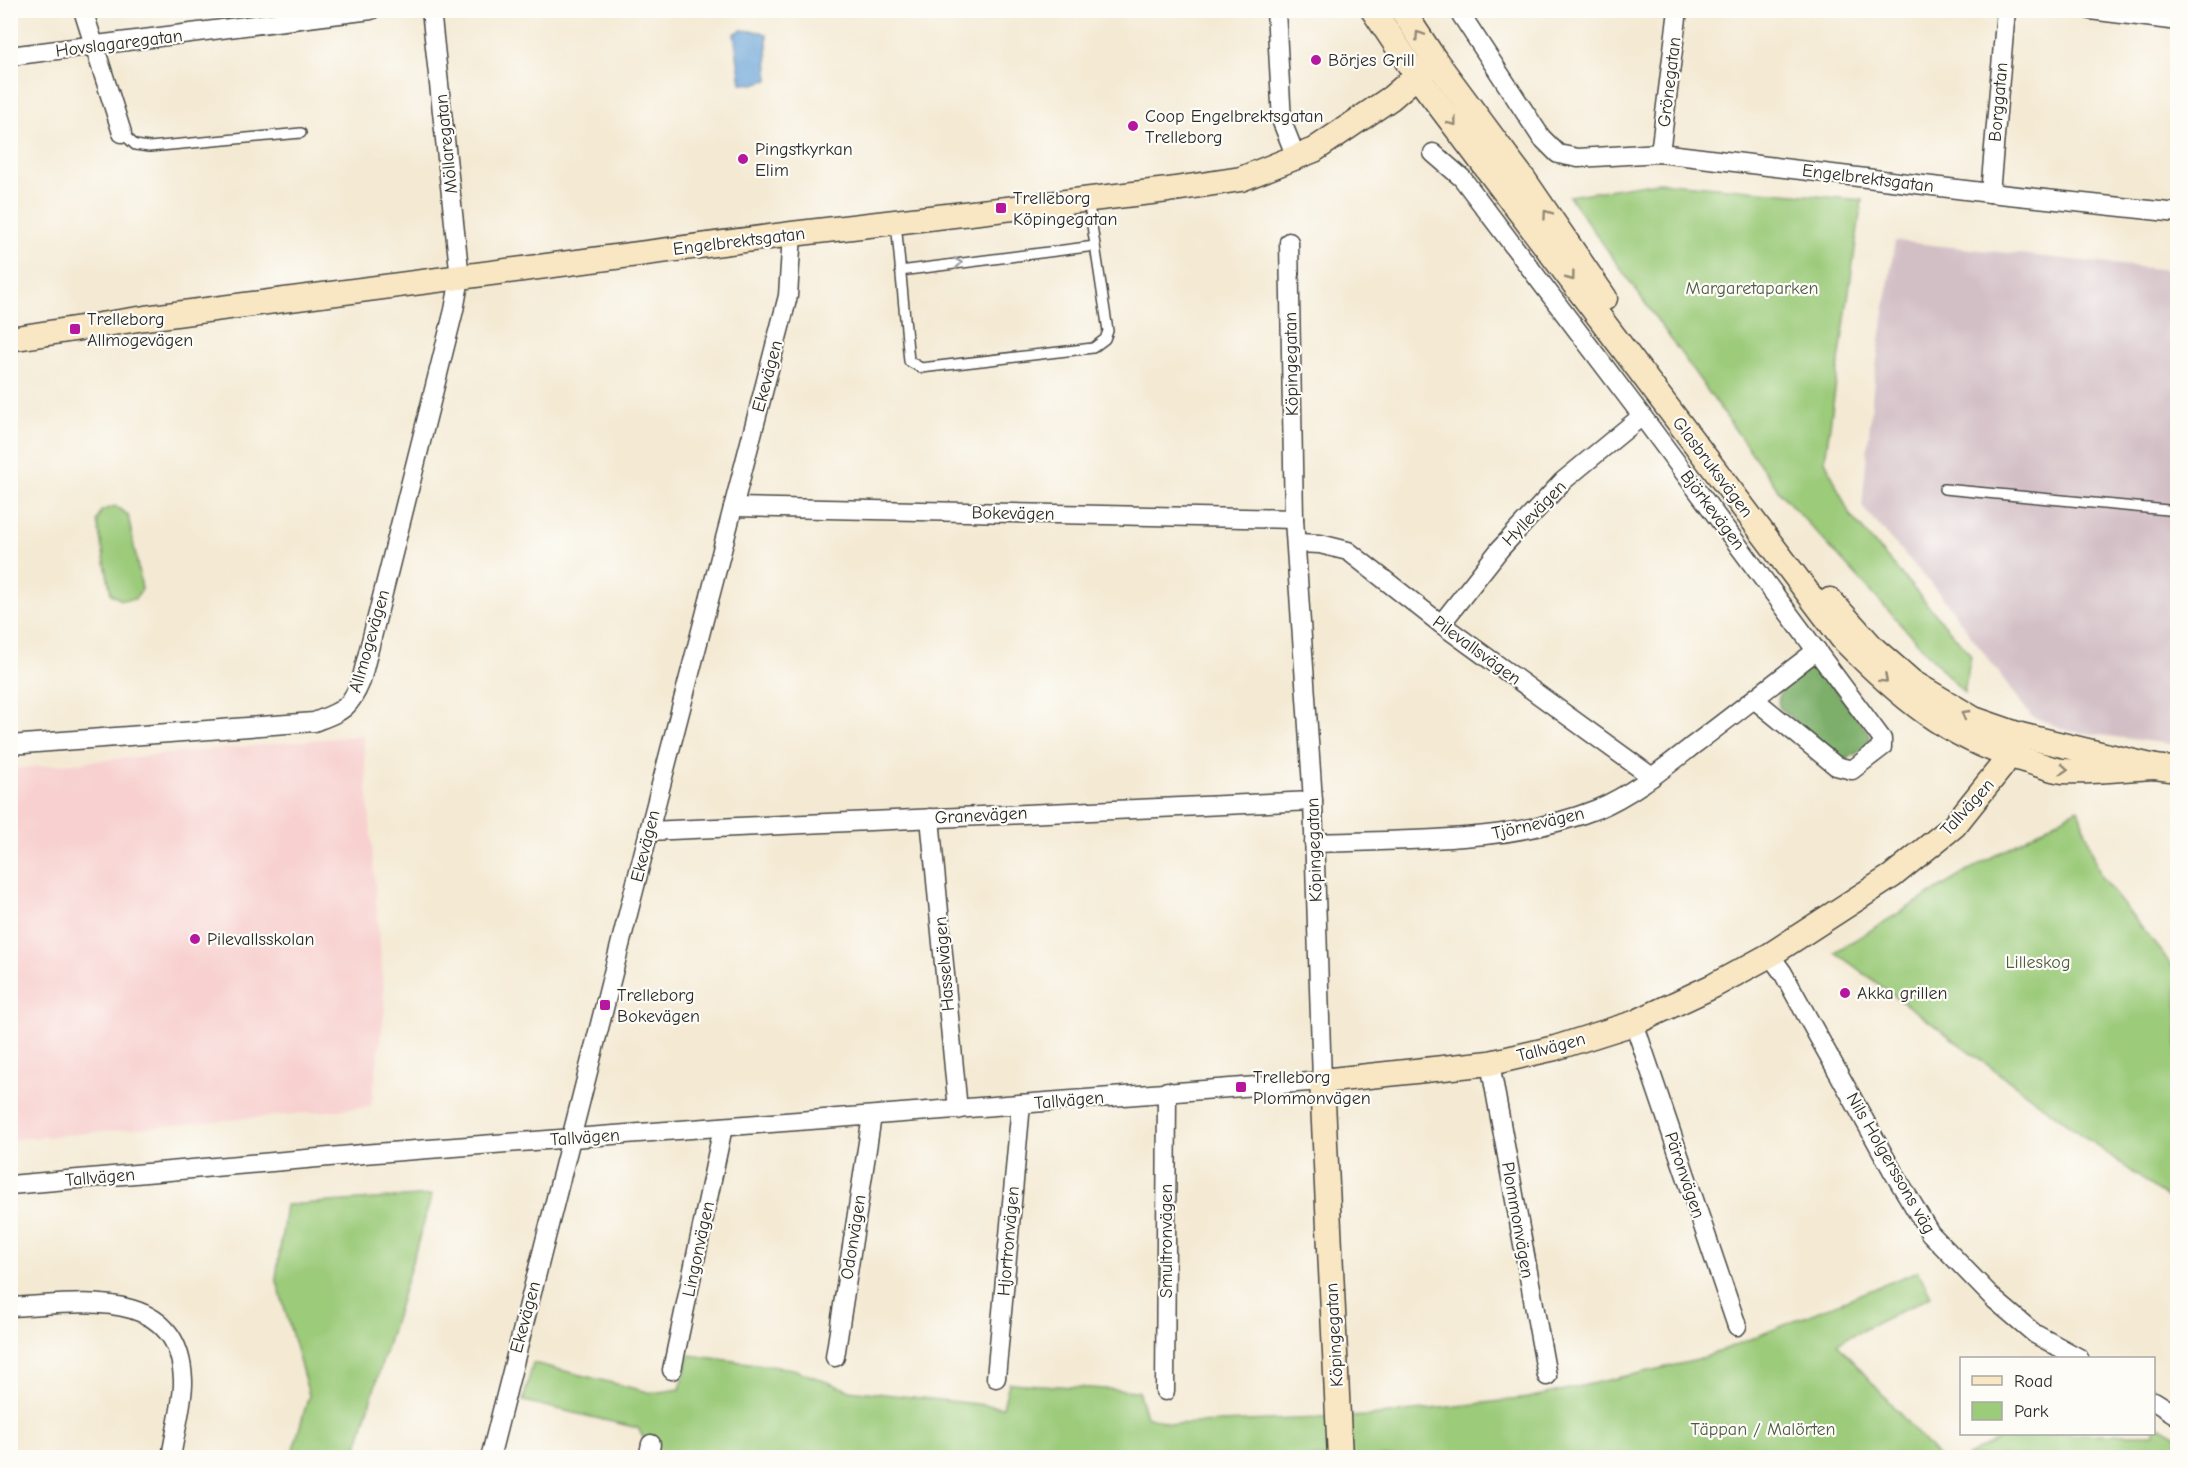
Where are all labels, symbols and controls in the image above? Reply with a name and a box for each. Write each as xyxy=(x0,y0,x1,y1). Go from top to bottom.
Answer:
street label: Hovslagaregatan xyxy=(54,25,184,62)
one-way arrow xyxy=(1415,31,1426,42)
street label: Grönegatan xyxy=(1654,36,1685,128)
place label: Börjes Grill xyxy=(1328,50,1415,71)
marker: Börjes Grill xyxy=(1309,53,1323,67)
street label: Borggatan xyxy=(1985,62,2012,143)
street label: Möllaregatan xyxy=(431,93,462,195)
place label: Coop Engelbrektsgatan Trelleborg xyxy=(1145,106,1323,148)
one-way arrow xyxy=(1445,115,1456,126)
marker: Coop Engelbrektsgatan Trelleborg xyxy=(1126,119,1140,133)
place label: Pingstkyrkan Elim xyxy=(755,139,853,181)
marker: Pingstkyrkan Elim xyxy=(736,152,750,166)
street label: Engelbrektsgatan xyxy=(1801,160,1935,197)
place label: Trelleborg Köpingegatan xyxy=(1013,188,1117,230)
marker: Trelleborg Köpingegatan xyxy=(994,201,1008,215)
one-way arrow xyxy=(1543,209,1554,220)
street label: Engelbrektsgatan xyxy=(672,223,806,260)
one-way arrow xyxy=(954,257,963,270)
one-way arrow xyxy=(1563,271,1574,282)
park label: Margaretaparken xyxy=(1686,278,1818,299)
place label: Trelleborg Allmogevägen xyxy=(87,309,193,351)
street label: Köpingegatan xyxy=(1280,312,1303,416)
marker: Trelleborg Allmogevägen xyxy=(68,322,82,336)
street label: Ekevägen xyxy=(748,338,787,414)
street label: Glasbruksvägen xyxy=(1668,413,1757,522)
street label: Björkevägen xyxy=(1676,466,1749,554)
street label: Hyllevägen xyxy=(1498,476,1571,550)
street label: Bokevägen xyxy=(971,502,1055,525)
street label: Allmogevägen xyxy=(345,587,394,695)
street label: Pilevallsvägen xyxy=(1428,611,1525,689)
one-way arrow xyxy=(1877,672,1888,683)
one-way arrow xyxy=(1961,709,1971,721)
one-way arrow xyxy=(2060,763,2069,776)
street label: Tallvägen xyxy=(1936,774,1999,840)
street label: Köpingegatan xyxy=(1302,797,1327,903)
street label: Granevägen xyxy=(934,803,1028,828)
street label: Tjörnevägen xyxy=(1490,803,1586,844)
street label: Ekevägen xyxy=(626,808,665,884)
street label: Hasselvägen xyxy=(930,916,959,1012)
place label: Pilevallsskolan xyxy=(207,929,314,950)
marker: Pilevallsskolan xyxy=(188,932,202,946)
park label: Lilleskog xyxy=(2006,952,2070,973)
place label: Akka grillen xyxy=(1857,983,1947,1004)
place label: Trelleborg Bokevägen xyxy=(617,985,700,1027)
marker: Akka grillen xyxy=(1838,986,1852,1000)
marker: Trelleborg Bokevägen xyxy=(598,998,612,1012)
street label: Tallvägen xyxy=(1515,1028,1588,1067)
place label: Trelleborg Plommonvägen xyxy=(1253,1067,1371,1109)
marker: Trelleborg Plommonvägen xyxy=(1234,1080,1248,1094)
street label: Tallvägen xyxy=(1033,1087,1105,1114)
street label: Nils Holgerssons väg xyxy=(1842,1089,1940,1238)
street label: Tallvägen xyxy=(549,1125,621,1150)
street label: Päronvägen xyxy=(1660,1129,1709,1221)
street label: Plommonvägen xyxy=(1497,1160,1538,1280)
street label: Tallvägen xyxy=(64,1164,136,1191)
street label: Smultronvägen xyxy=(1156,1184,1177,1298)
street label: Hjortronvägen xyxy=(993,1185,1024,1297)
street label: Odonvägen xyxy=(836,1193,871,1281)
street label: Lingonvägen xyxy=(678,1199,719,1299)
street label: Ekevägen xyxy=(506,1279,545,1355)
street label: Köpingegatan xyxy=(1321,1282,1348,1388)
legend xyxy=(1960,1357,2155,1435)
text: Road xyxy=(2014,1371,2053,1392)
text: Park xyxy=(2014,1401,2049,1422)
park label: Täppan / Malörten xyxy=(1690,1419,1836,1440)

